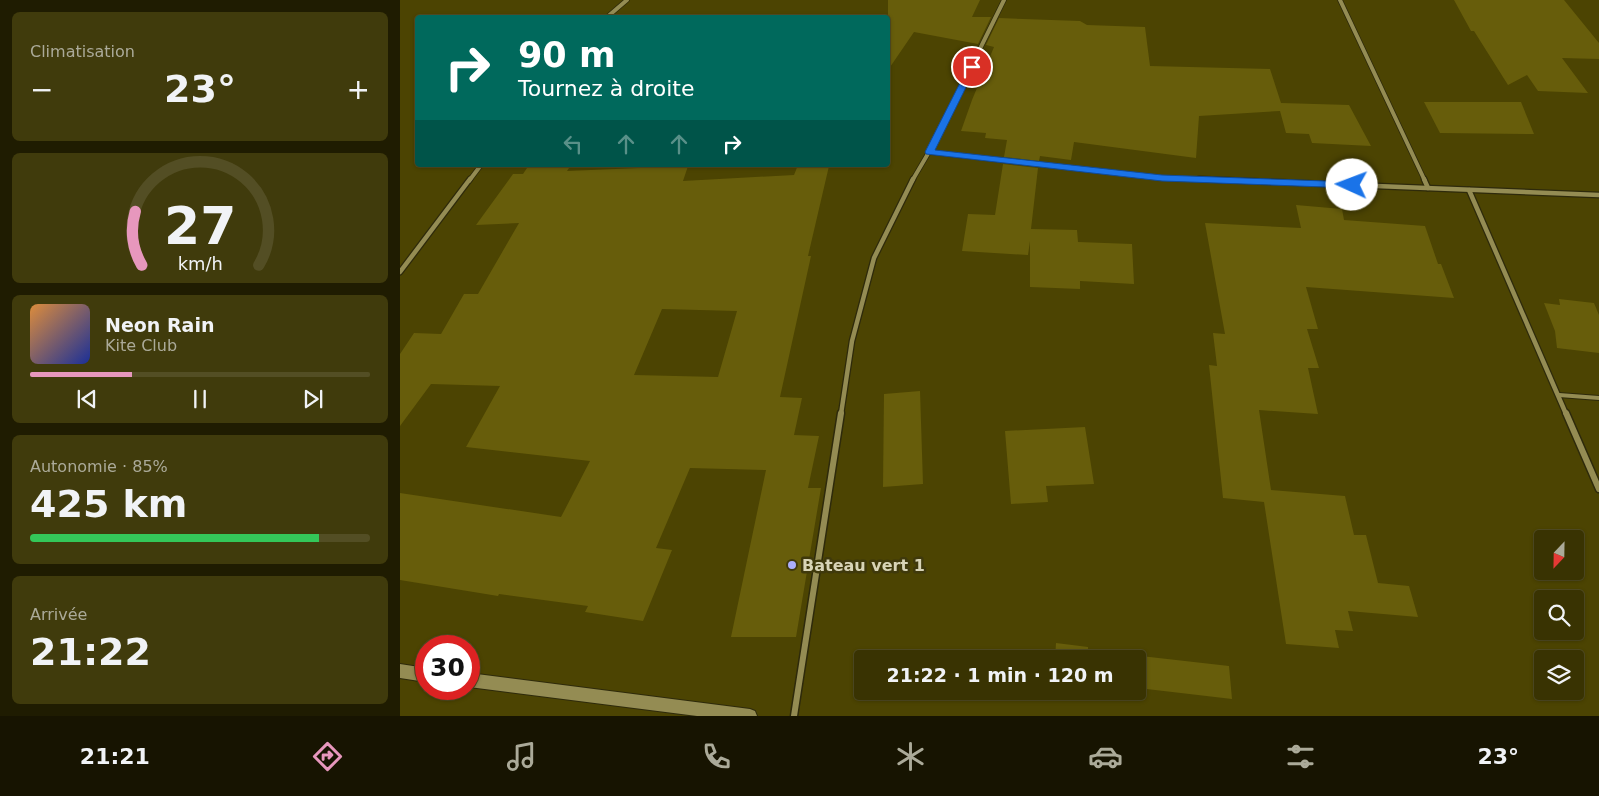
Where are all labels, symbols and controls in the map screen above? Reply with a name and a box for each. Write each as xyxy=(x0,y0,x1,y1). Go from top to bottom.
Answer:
icon: right xyxy=(435,35,500,100)
text: 90 m xyxy=(518,35,615,75)
text: Climatisation xyxy=(30,42,135,61)
pin xyxy=(951,46,993,88)
icon: arrive xyxy=(958,53,986,81)
text: 23° xyxy=(164,67,236,111)
text: − xyxy=(30,73,53,106)
text: + xyxy=(347,73,370,106)
text: Tournez à droite xyxy=(518,76,695,101)
icon: left xyxy=(559,130,587,158)
icon: ahead xyxy=(612,130,640,158)
icon: ahead xyxy=(665,130,693,158)
icon: right xyxy=(718,130,746,158)
position arrow xyxy=(1325,158,1377,210)
text: 27 xyxy=(164,196,236,256)
text: km/h xyxy=(177,253,223,274)
text: Neon Rain xyxy=(105,314,214,336)
text: Kite Club xyxy=(105,336,177,355)
icon: previous xyxy=(73,385,101,413)
icon: pause xyxy=(186,385,214,413)
icon: next xyxy=(299,385,327,413)
text: Autonomie · 85% xyxy=(30,457,168,476)
text: 425 km xyxy=(30,482,187,526)
north arrow xyxy=(1534,530,1584,580)
map controls xyxy=(1534,530,1584,700)
place label: Bateau vert 1 xyxy=(802,556,925,575)
marker: Bateau vert 1 xyxy=(786,559,798,571)
button: search xyxy=(1534,590,1584,640)
text: Arrivée xyxy=(30,605,87,624)
text: 21:22 xyxy=(30,630,151,674)
speed limit sign: 30 xyxy=(415,635,480,700)
button: layers xyxy=(1534,650,1584,700)
text: 21:22 · 1 min · 120 m xyxy=(886,664,1114,686)
icon: directions xyxy=(310,739,345,774)
icon: music xyxy=(504,739,539,774)
icon: phone xyxy=(699,739,734,774)
icon: climate xyxy=(893,739,928,774)
icon: car xyxy=(1088,739,1123,774)
icon: filters xyxy=(1283,739,1318,774)
text: 21:21 xyxy=(80,744,150,769)
text: 23° xyxy=(1477,744,1519,769)

